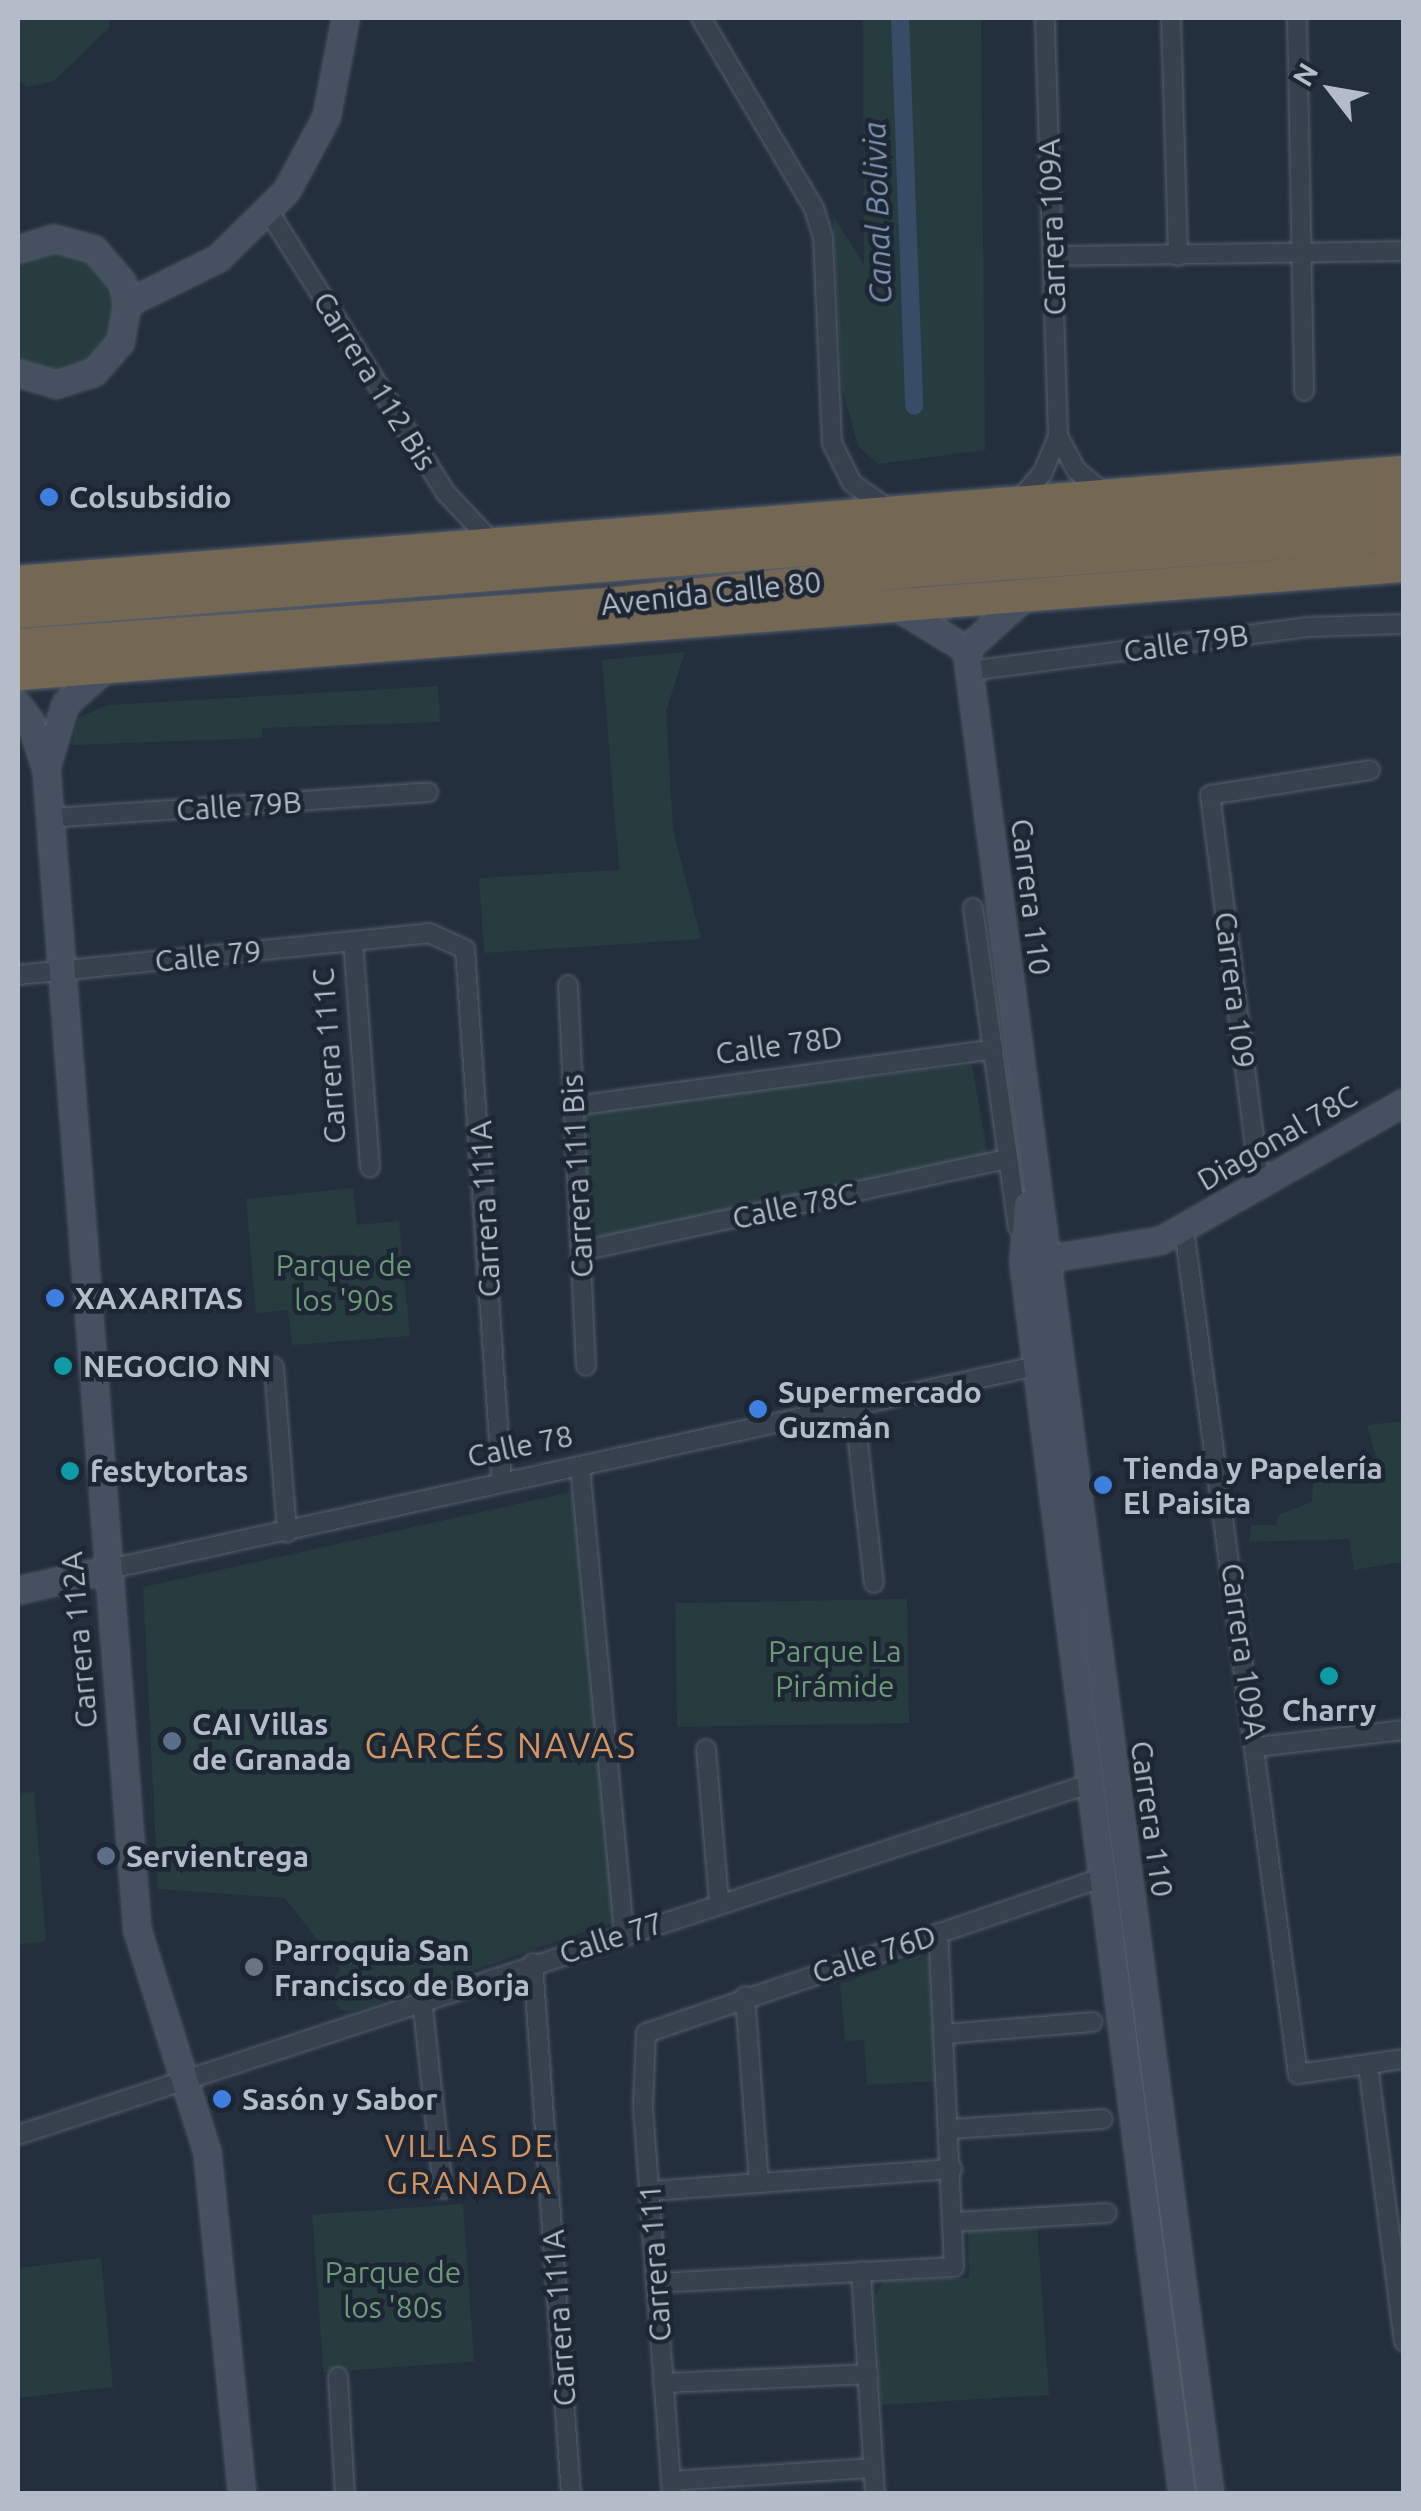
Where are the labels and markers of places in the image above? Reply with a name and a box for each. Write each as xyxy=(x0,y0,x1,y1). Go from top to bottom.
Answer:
place label: Colsubsidio xyxy=(69,479,232,515)
marker: Colsubsidio xyxy=(38,486,60,508)
place label: XAXARITAS xyxy=(75,1280,243,1316)
marker: XAXARITAS xyxy=(44,1287,66,1309)
place label: NEGOCIO NN xyxy=(83,1348,271,1384)
marker: NEGOCIO NN xyxy=(52,1355,74,1377)
place label: Supermercado Guzmán xyxy=(778,1374,982,1444)
marker: Supermercado Guzmán xyxy=(747,1398,769,1420)
place label: Tienda y Papelería El Paisita xyxy=(1123,1450,1383,1520)
place label: festytortas xyxy=(90,1453,248,1489)
marker: festytortas xyxy=(59,1460,81,1482)
marker: Tienda y Papelería El Paisita xyxy=(1092,1474,1114,1496)
marker: Charry xyxy=(1318,1665,1340,1687)
place label: Charry xyxy=(1282,1692,1376,1728)
place label: CAI Villas de Granada xyxy=(192,1706,352,1776)
marker: CAI Villas de Granada xyxy=(161,1730,183,1752)
place label: Servientrega xyxy=(126,1838,309,1874)
marker: Servientrega xyxy=(95,1845,117,1867)
place label: Parroquia San Francisco de Borja xyxy=(274,1932,530,2002)
marker: Parroquia San Francisco de Borja xyxy=(243,1956,265,1978)
place label: Sasón y Sabor xyxy=(242,2081,437,2117)
marker: Sasón y Sabor xyxy=(211,2088,233,2110)

